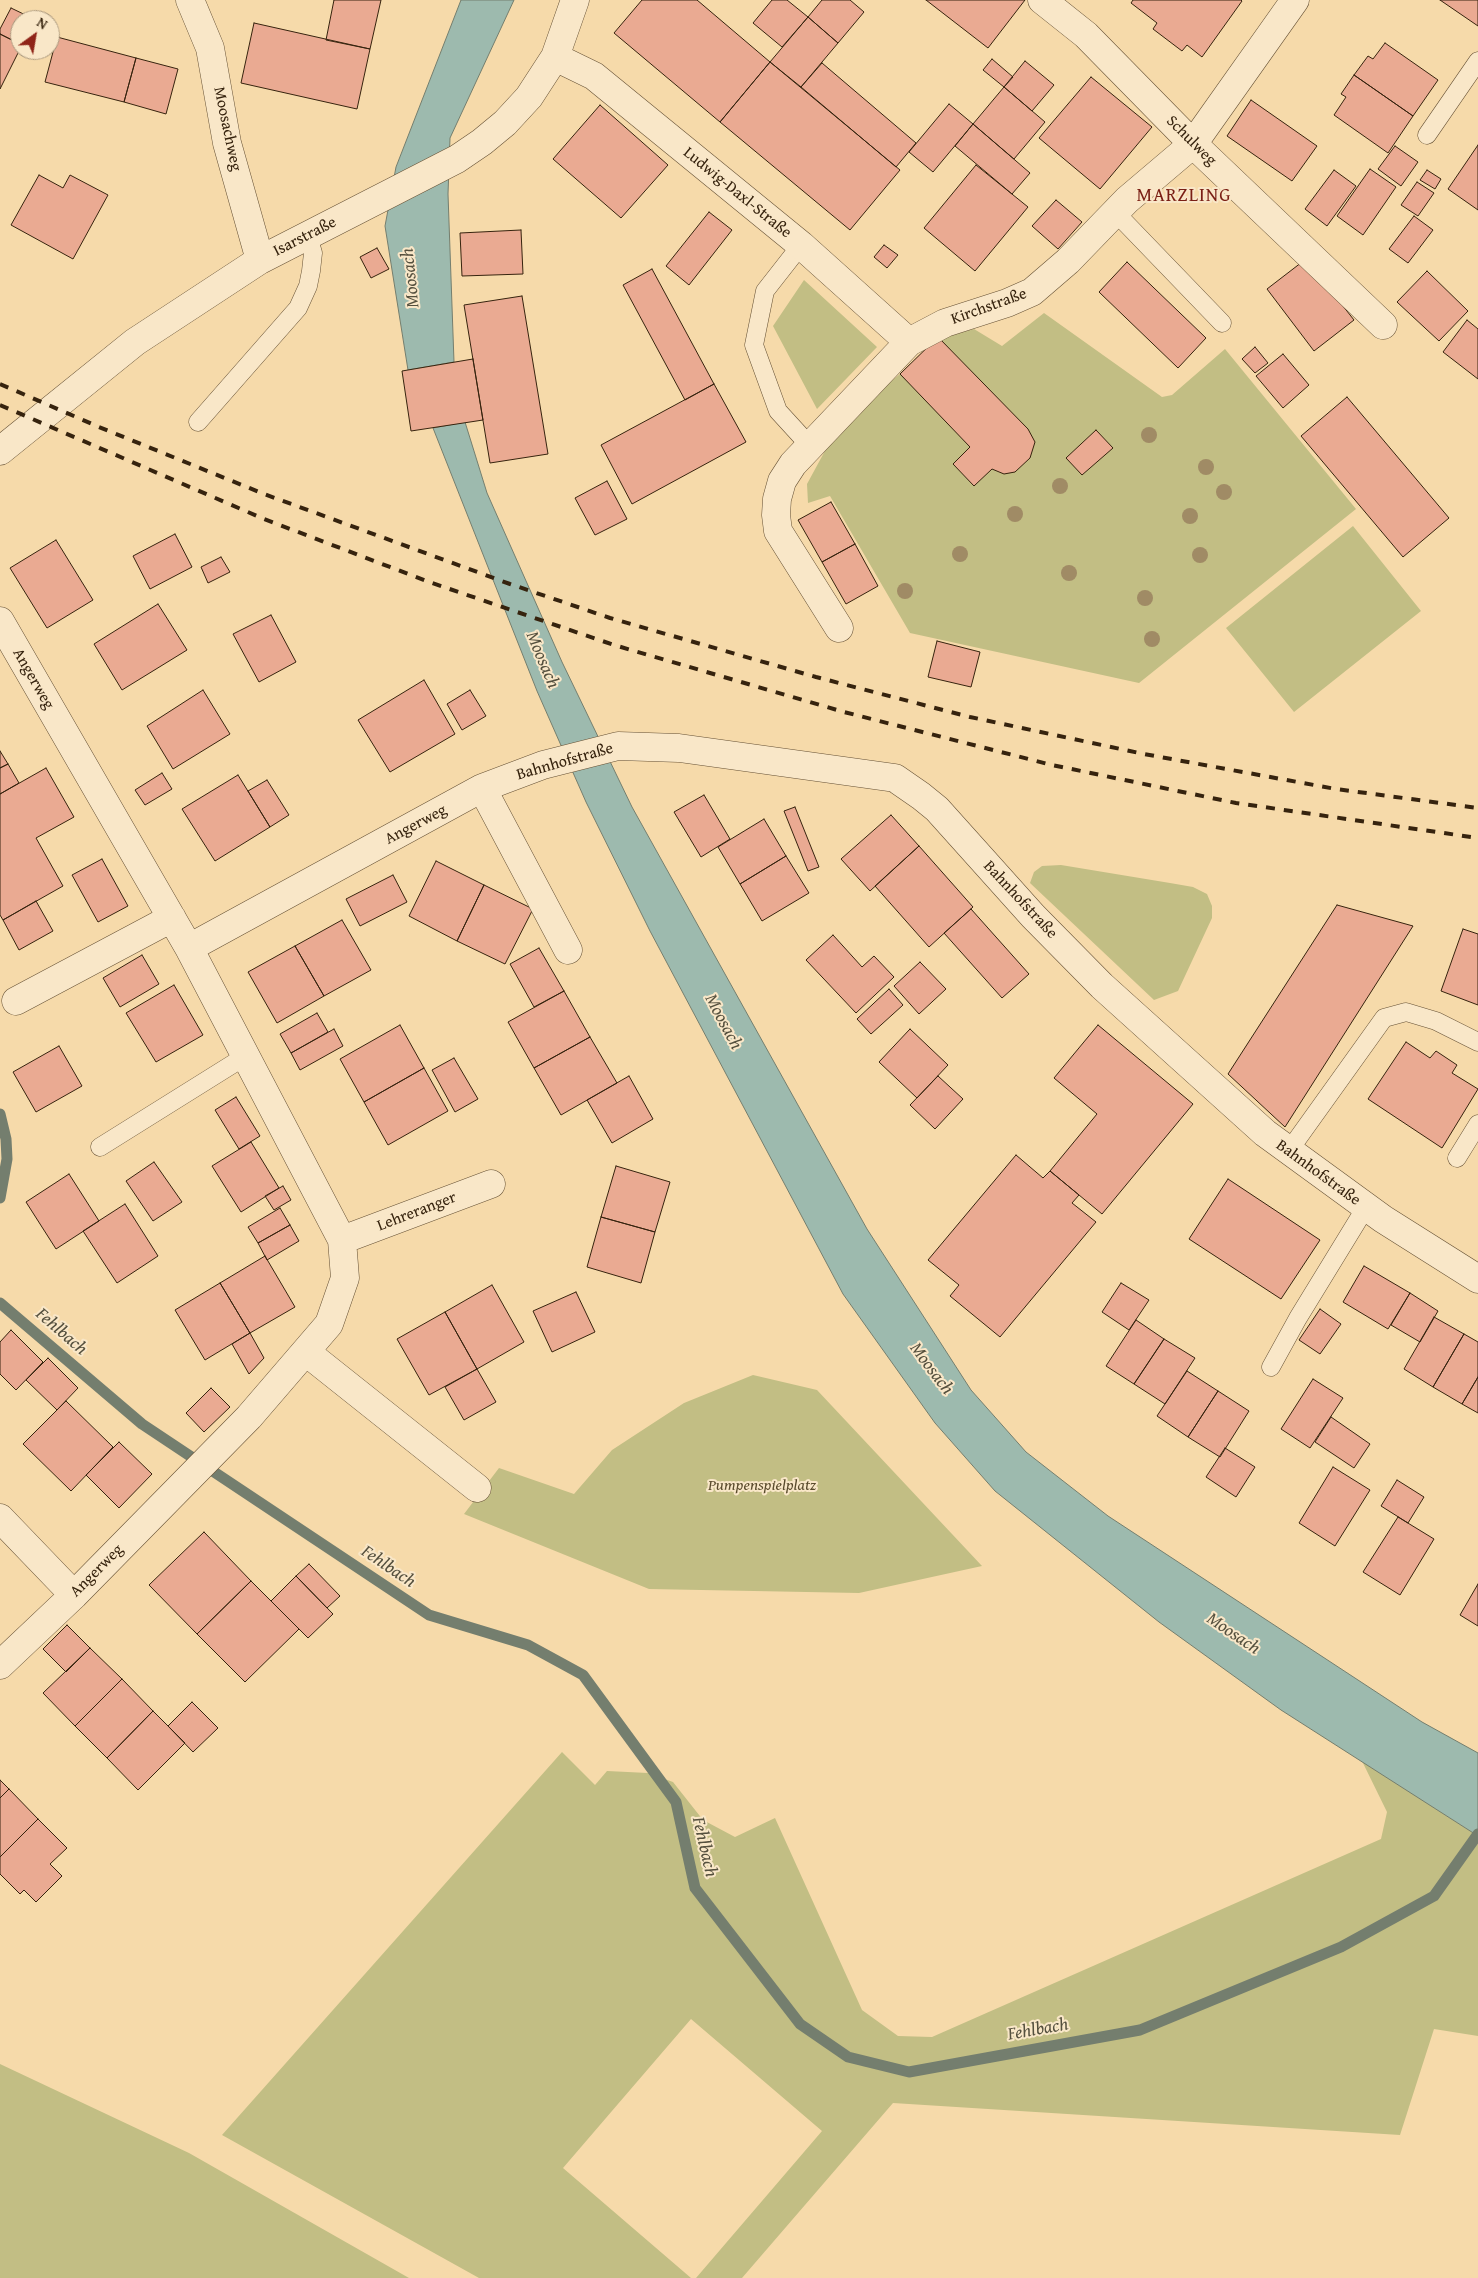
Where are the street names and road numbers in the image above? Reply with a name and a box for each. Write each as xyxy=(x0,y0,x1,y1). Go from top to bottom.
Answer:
street label: Moosachweg xyxy=(209,85,245,173)
street label: Schulweg xyxy=(1162,112,1220,170)
street label: Ludwig-Daxl-Straße xyxy=(679,143,795,243)
street label: Isarstraße xyxy=(270,213,340,261)
street label: Kirchstraße xyxy=(949,284,1029,330)
street label: Angerweg xyxy=(8,645,58,713)
street label: Bahnhofstraße xyxy=(514,739,616,785)
street label: Angerweg xyxy=(382,801,450,849)
street label: Bahnhofstraße xyxy=(979,857,1061,943)
street label: Bahnhofstraße xyxy=(1272,1136,1364,1210)
street label: Lehreranger xyxy=(375,1188,459,1236)
street label: Angerweg xyxy=(66,1540,128,1602)

